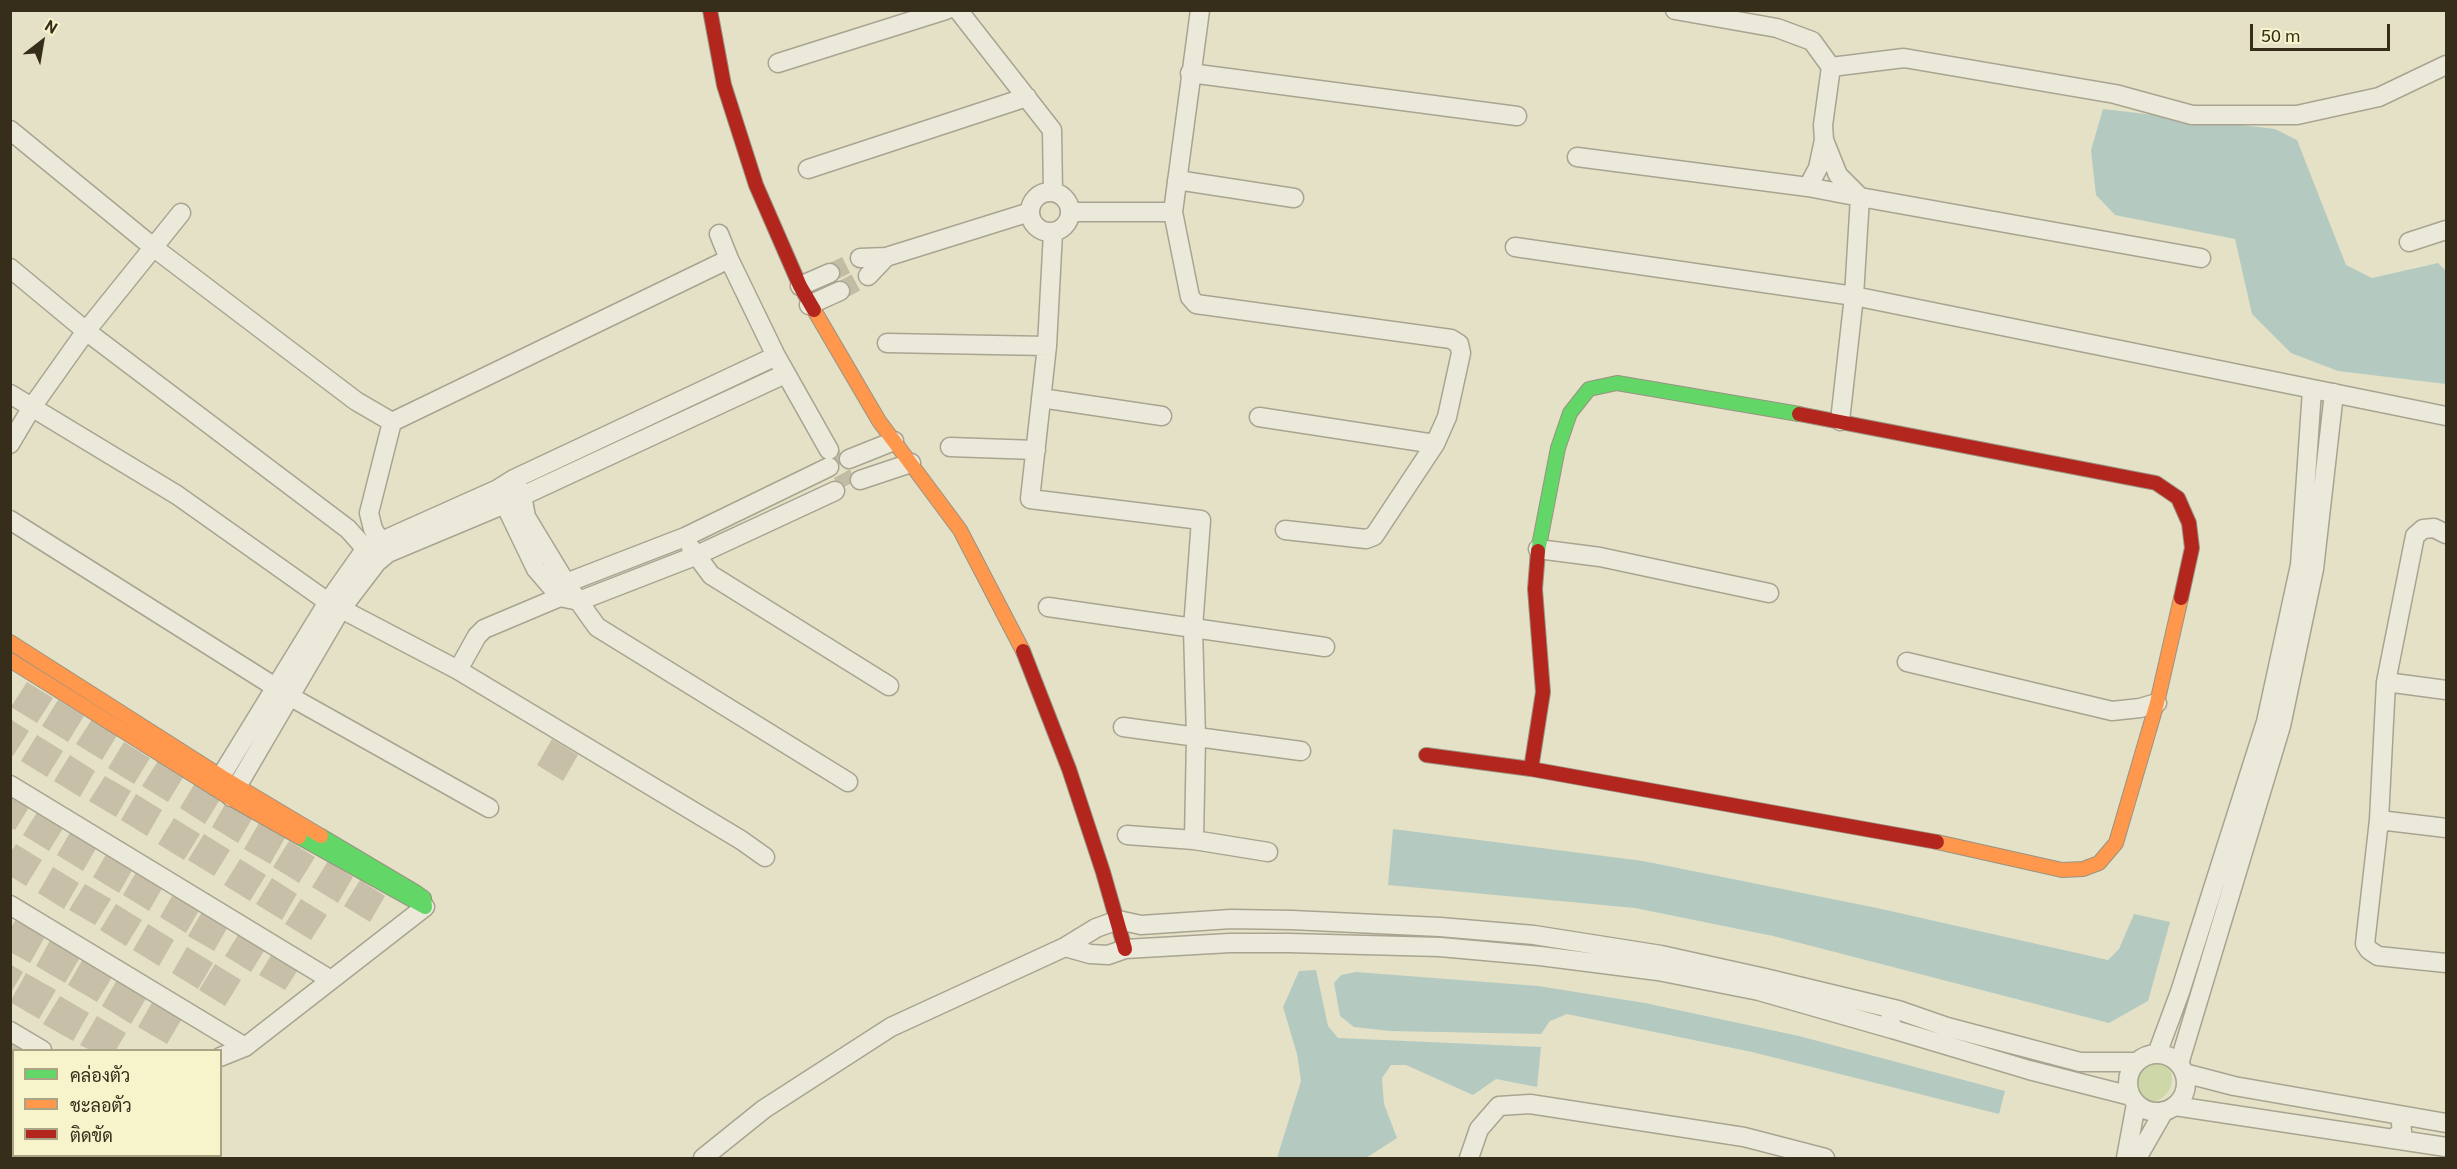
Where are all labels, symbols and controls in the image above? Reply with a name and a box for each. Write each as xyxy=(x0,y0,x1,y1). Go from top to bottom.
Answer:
north arrow xyxy=(12,12,72,72)
scale bar xyxy=(2253,12,2392,50)
text: N xyxy=(41,14,62,38)
text: 50 m xyxy=(2261,23,2300,46)
legend xyxy=(12,1049,222,1157)
text: คล่องตัว xyxy=(70,1063,130,1086)
text: ชะลอตัว xyxy=(70,1093,132,1116)
text: ติดขัด xyxy=(70,1123,113,1146)

